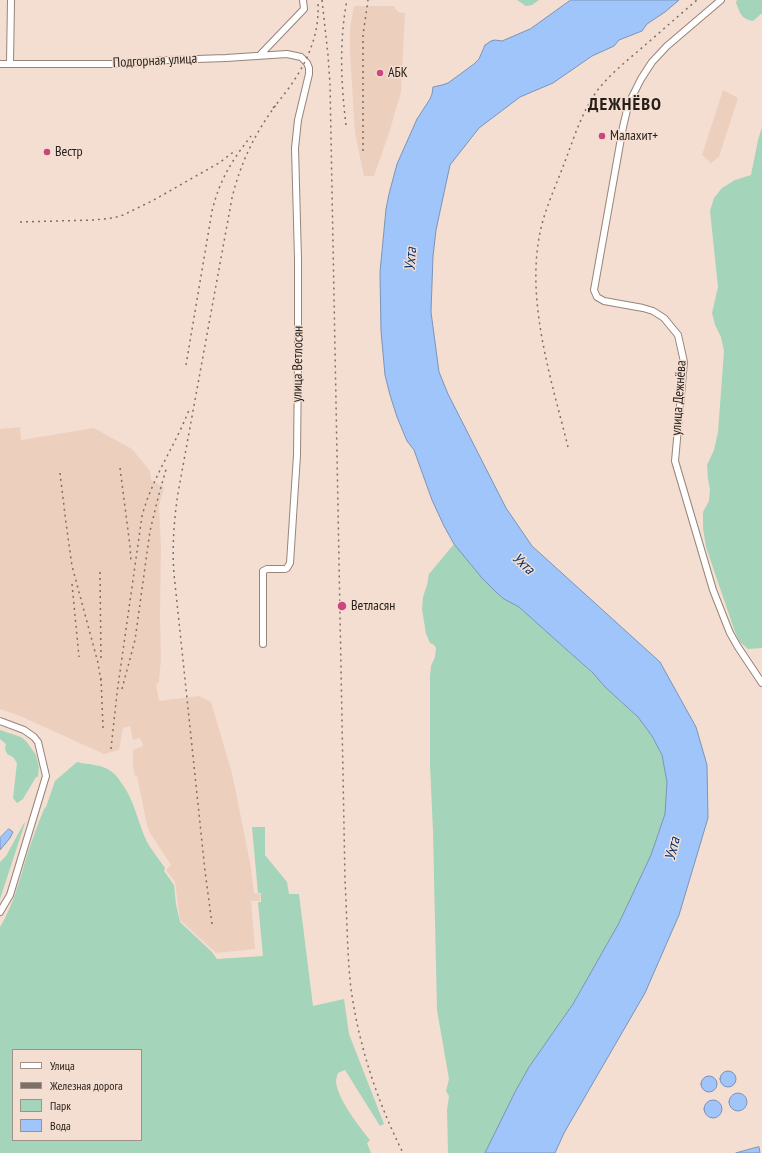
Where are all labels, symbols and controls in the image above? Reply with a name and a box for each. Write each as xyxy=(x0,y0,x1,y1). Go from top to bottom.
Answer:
street label: Подгорная улица xyxy=(112,50,198,72)
place label: АБК xyxy=(388,65,408,81)
marker: АБК xyxy=(375,68,385,78)
district label: ДЕЖНЁВО xyxy=(588,94,662,116)
place label: Малахит+ xyxy=(610,128,658,144)
marker: Малахит+ xyxy=(597,131,607,141)
place label: Вестр xyxy=(55,144,83,160)
marker: Вестр xyxy=(42,147,52,157)
water label: Ухта xyxy=(401,247,421,271)
street label: улица Ветлосян xyxy=(289,326,307,402)
street label: улица Дежнёва xyxy=(668,360,690,436)
water label: Ухта xyxy=(508,549,538,579)
place label: Ветласян xyxy=(351,598,395,614)
marker: Ветласян xyxy=(336,600,348,612)
water label: Ухта xyxy=(662,836,684,862)
legend xyxy=(12,1049,142,1141)
text: Улица xyxy=(50,1058,75,1073)
text: Железная дорога xyxy=(50,1078,123,1093)
text: Парк xyxy=(50,1098,71,1113)
text: Вода xyxy=(50,1118,71,1133)

